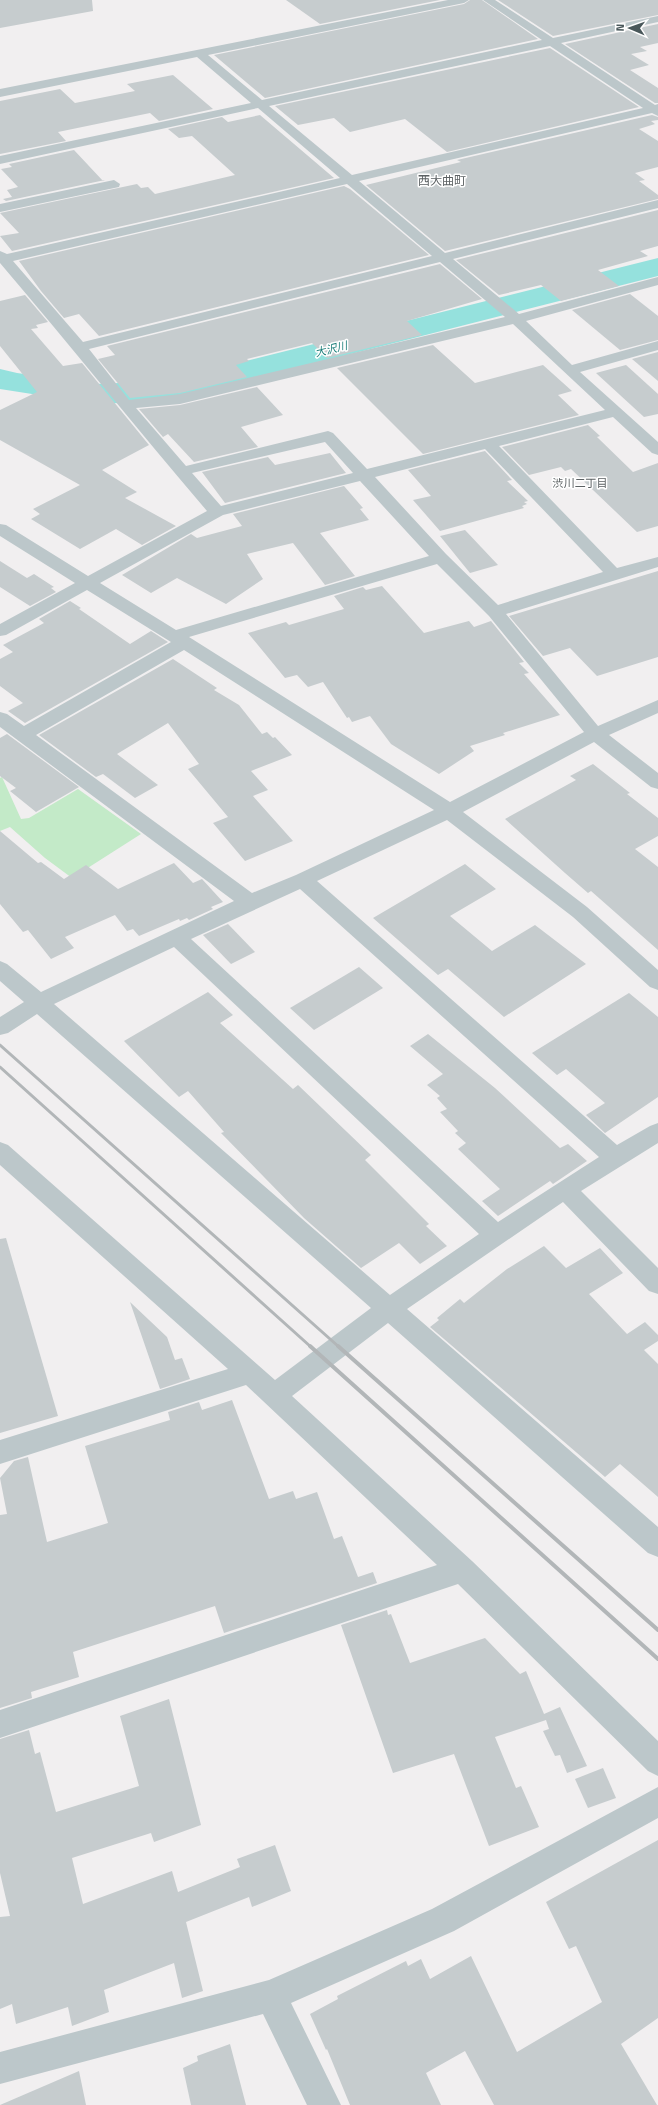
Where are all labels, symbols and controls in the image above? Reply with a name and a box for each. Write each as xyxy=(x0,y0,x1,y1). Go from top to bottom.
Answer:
north arrow xyxy=(610,8,650,48)
text: N xyxy=(612,24,628,32)
district label: 西大曲町 xyxy=(418,171,466,190)
water label: 大沢川 xyxy=(313,337,350,361)
district label: 渋川二丁目 xyxy=(553,475,608,491)

